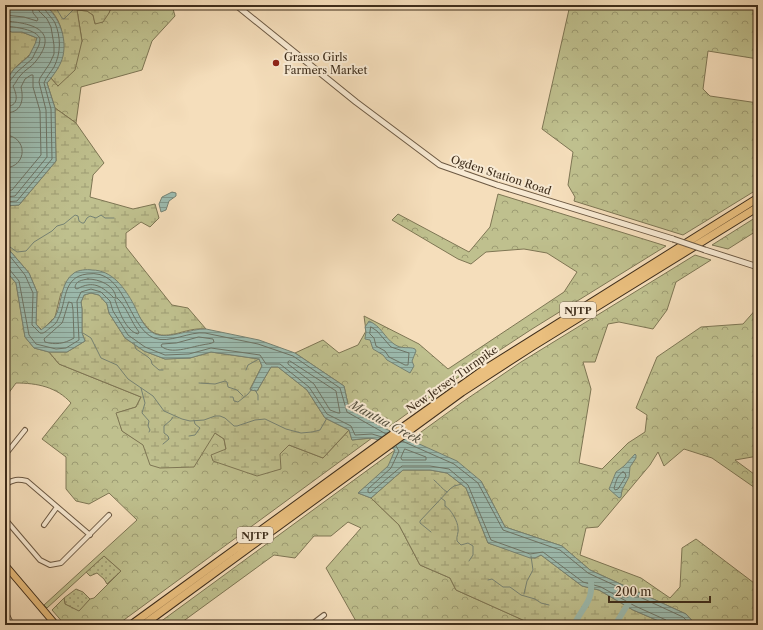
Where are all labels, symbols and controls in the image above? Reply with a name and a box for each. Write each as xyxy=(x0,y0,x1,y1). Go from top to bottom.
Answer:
place label: Grasso Girls Farmers Market xyxy=(284,50,367,77)
marker: Grasso Girls Farmers Market xyxy=(271,58,281,68)
street label: Ogden Station Road xyxy=(449,152,553,198)
road number: NJTP xyxy=(560,302,596,318)
street label: New Jersey Turnpike xyxy=(404,342,500,416)
water label: Mantua Creek xyxy=(345,396,424,447)
road number: NJTP xyxy=(237,527,273,543)
scale bar xyxy=(609,578,710,604)
text: 200 m xyxy=(615,584,652,599)

